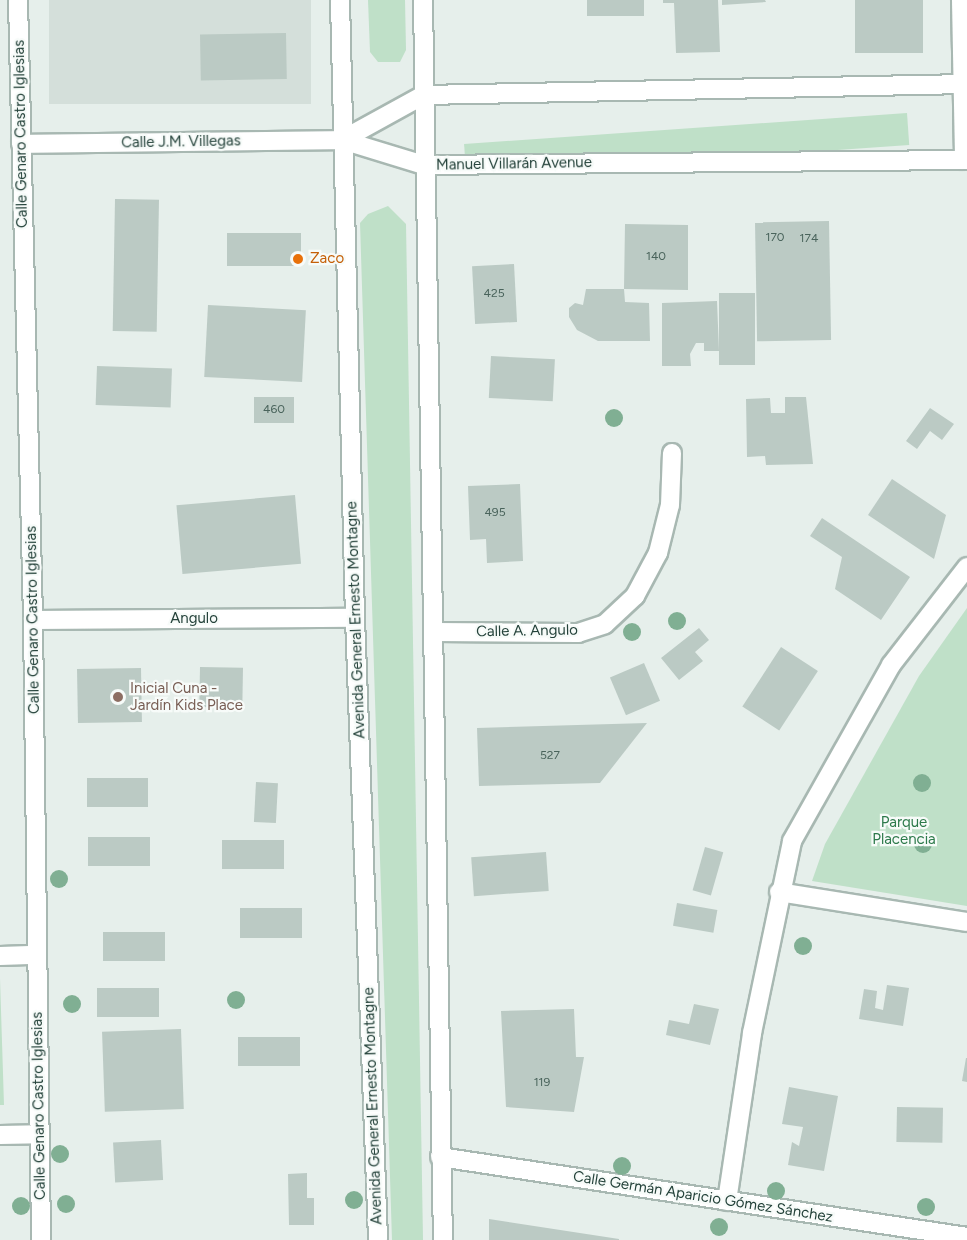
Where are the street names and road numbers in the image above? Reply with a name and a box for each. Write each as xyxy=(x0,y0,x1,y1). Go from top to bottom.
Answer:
street label: Calle Genaro Castro Iglesias xyxy=(10,40,32,228)
street label: Calle J.M. Villegas xyxy=(121,132,241,152)
street label: Manuel Villarán Avenue xyxy=(436,154,592,174)
street label: Avenida General Ernesto Montagne xyxy=(343,501,369,739)
street label: Calle Genaro Castro Iglesias xyxy=(22,526,44,714)
street label: Angulo xyxy=(170,610,218,628)
street label: Calle A. Angulo xyxy=(476,621,578,641)
street label: Avenida General Ernesto Montagne xyxy=(360,987,386,1225)
street label: Calle Genaro Castro Iglesias xyxy=(28,1012,50,1200)
street label: Calle Germán Aparicio Gómez Sánchez xyxy=(572,1168,834,1226)

